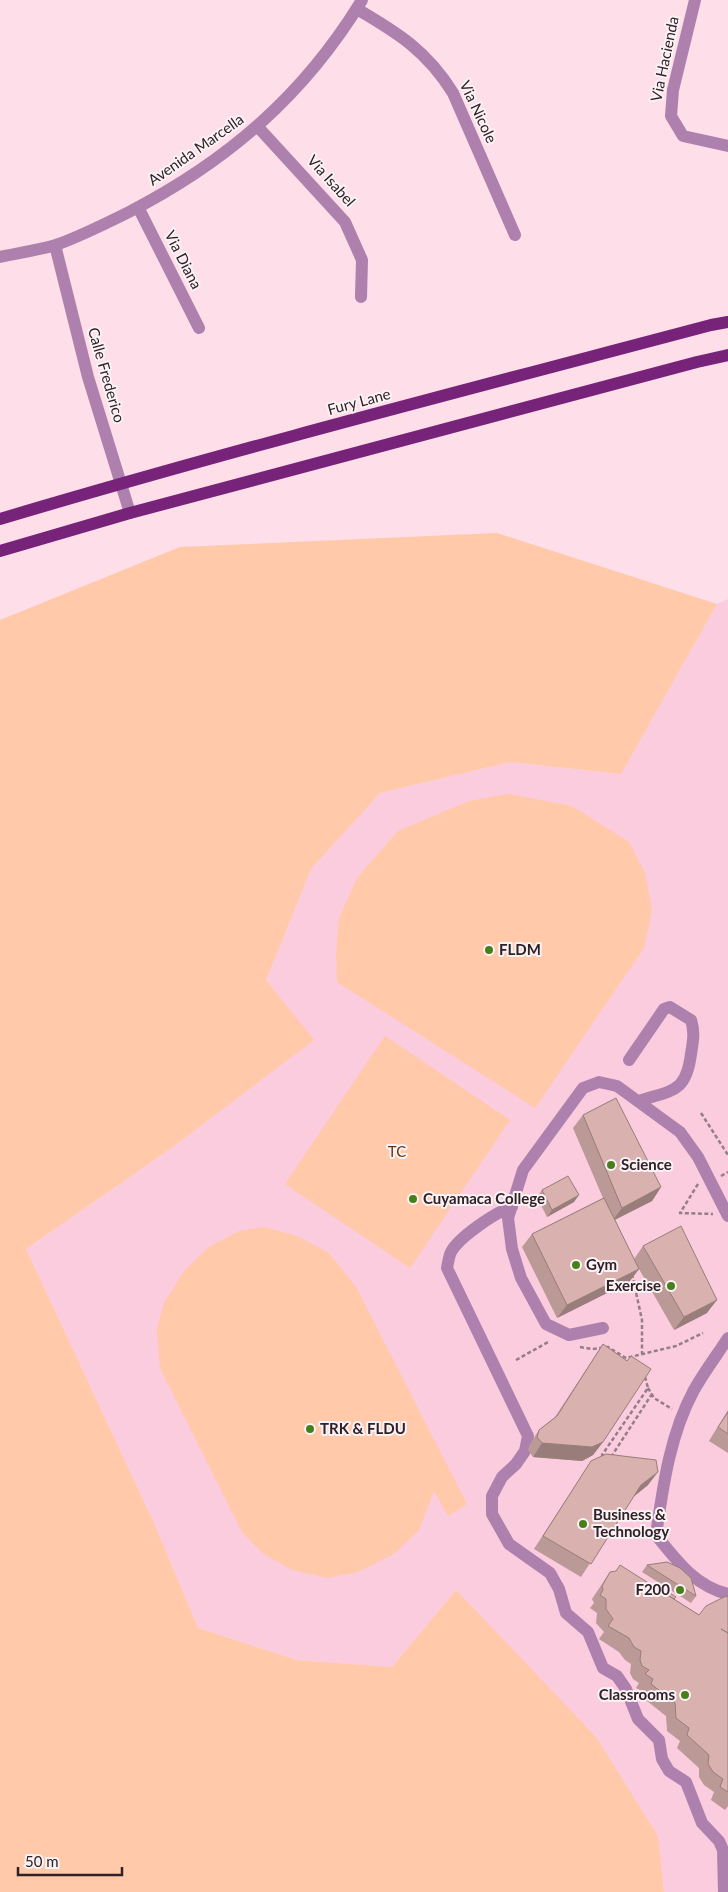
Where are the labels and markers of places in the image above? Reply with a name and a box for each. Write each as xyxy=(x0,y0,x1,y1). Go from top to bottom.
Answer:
place label: FLDM xyxy=(499,940,541,958)
marker: FLDM xyxy=(483,944,495,956)
place label: Science xyxy=(621,1155,672,1173)
marker: Science xyxy=(605,1159,617,1171)
place label: Cuyamaca College xyxy=(423,1189,545,1207)
marker: Cuyamaca College xyxy=(407,1193,419,1205)
place label: Gym xyxy=(586,1255,617,1273)
marker: Gym xyxy=(570,1259,582,1271)
place label: Exercise xyxy=(606,1276,661,1294)
marker: Exercise xyxy=(665,1280,677,1292)
place label: TRK & FLDU xyxy=(320,1419,406,1437)
marker: TRK & FLDU xyxy=(304,1423,316,1435)
place label: Business & Technology xyxy=(593,1505,669,1540)
marker: Business & Technology xyxy=(577,1518,589,1530)
place label: F200 xyxy=(635,1580,670,1598)
marker: F200 xyxy=(674,1584,686,1596)
place label: Classrooms xyxy=(599,1685,675,1703)
marker: Classrooms xyxy=(679,1689,691,1701)

